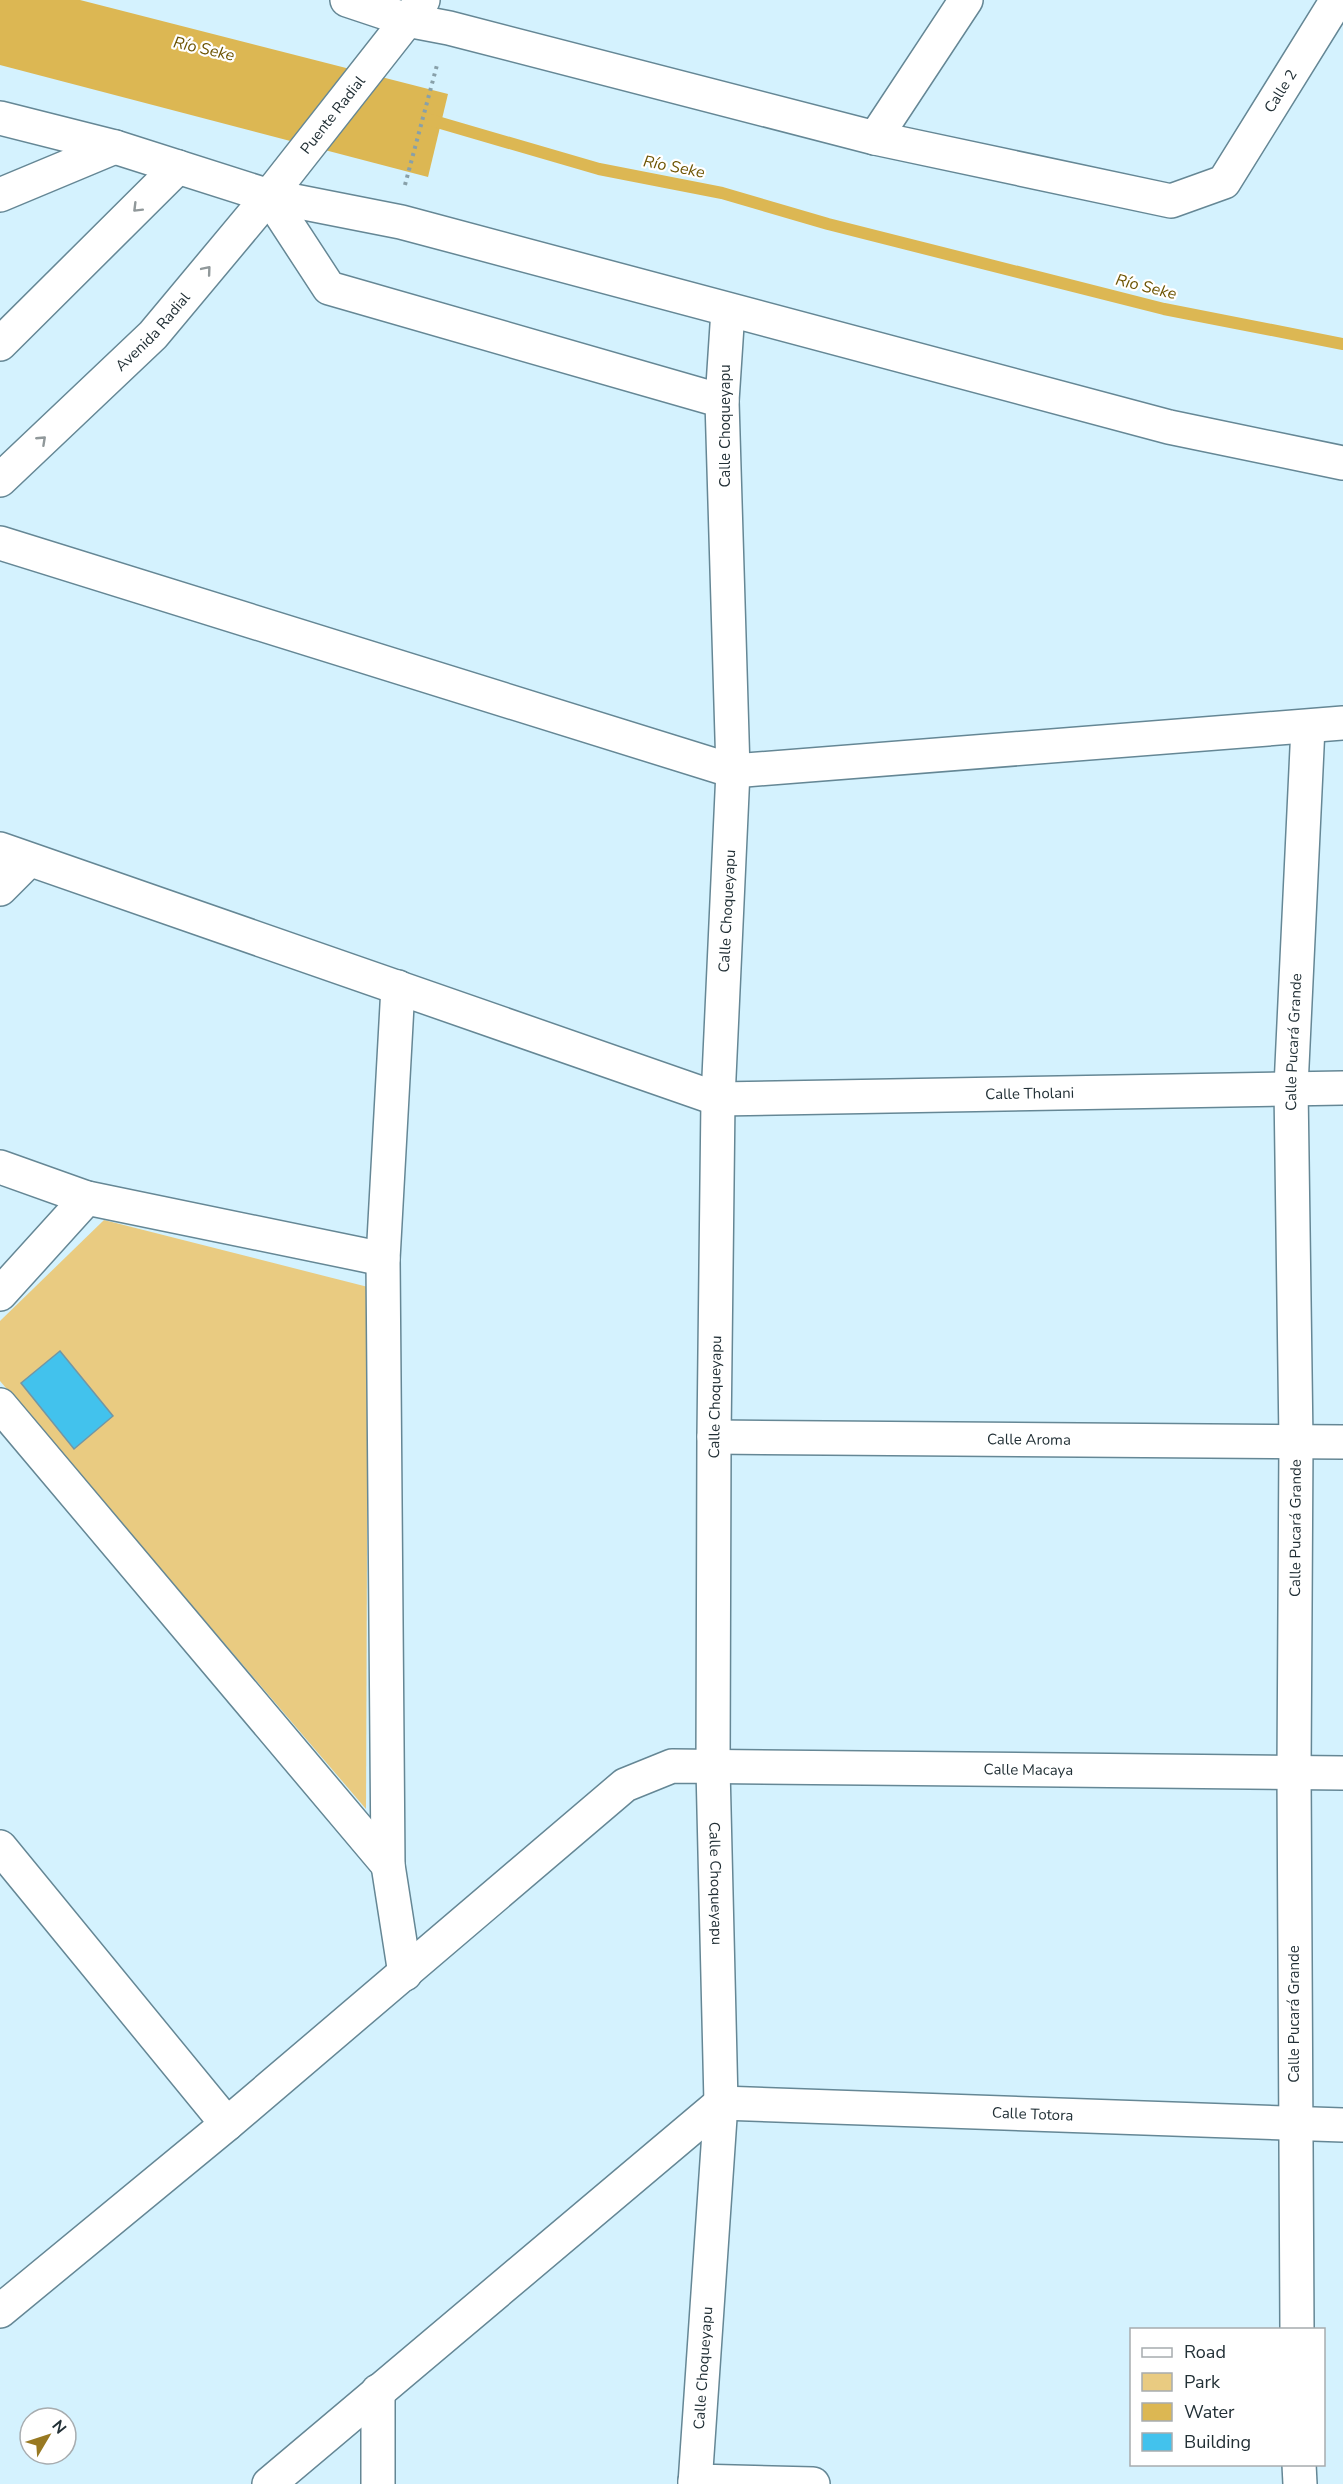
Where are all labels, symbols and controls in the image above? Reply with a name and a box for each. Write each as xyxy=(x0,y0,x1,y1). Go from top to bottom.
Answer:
water label: Río Seke xyxy=(171,31,237,67)
street label: Calle 2 xyxy=(1259,66,1302,116)
street label: Puente Radial xyxy=(296,71,370,158)
water label: Río Seke xyxy=(641,150,707,184)
one-way arrow xyxy=(133,201,144,212)
one-way arrow xyxy=(200,266,211,277)
water label: Río Seke xyxy=(1113,269,1179,305)
street label: Avenida Radial xyxy=(111,288,195,376)
street label: Calle Choqueyapu xyxy=(715,364,735,488)
one-way arrow xyxy=(36,436,46,447)
street label: Calle Choqueyapu xyxy=(714,849,740,973)
street label: Calle Pucará Grande xyxy=(1281,973,1306,1111)
street label: Calle Tholani xyxy=(985,1083,1074,1104)
street label: Calle Choqueyapu xyxy=(704,1335,726,1459)
street label: Calle Aroma xyxy=(987,1429,1071,1450)
street label: Calle Pucará Grande xyxy=(1285,1459,1306,1597)
street label: Calle Macaya xyxy=(983,1759,1073,1780)
street label: Calle Choqueyapu xyxy=(704,1822,727,1945)
street label: Calle Pucará Grande xyxy=(1284,1945,1304,2083)
street label: Calle Totora xyxy=(992,2103,1074,2125)
street label: Calle Choqueyapu xyxy=(689,2306,717,2430)
legend xyxy=(1130,2328,1325,2466)
text: Road xyxy=(1184,2340,1226,2364)
text: Park xyxy=(1184,2370,1221,2394)
text: Water xyxy=(1184,2400,1235,2424)
north arrow xyxy=(18,2406,78,2466)
text: N xyxy=(47,2416,71,2439)
text: Building xyxy=(1184,2430,1251,2454)

